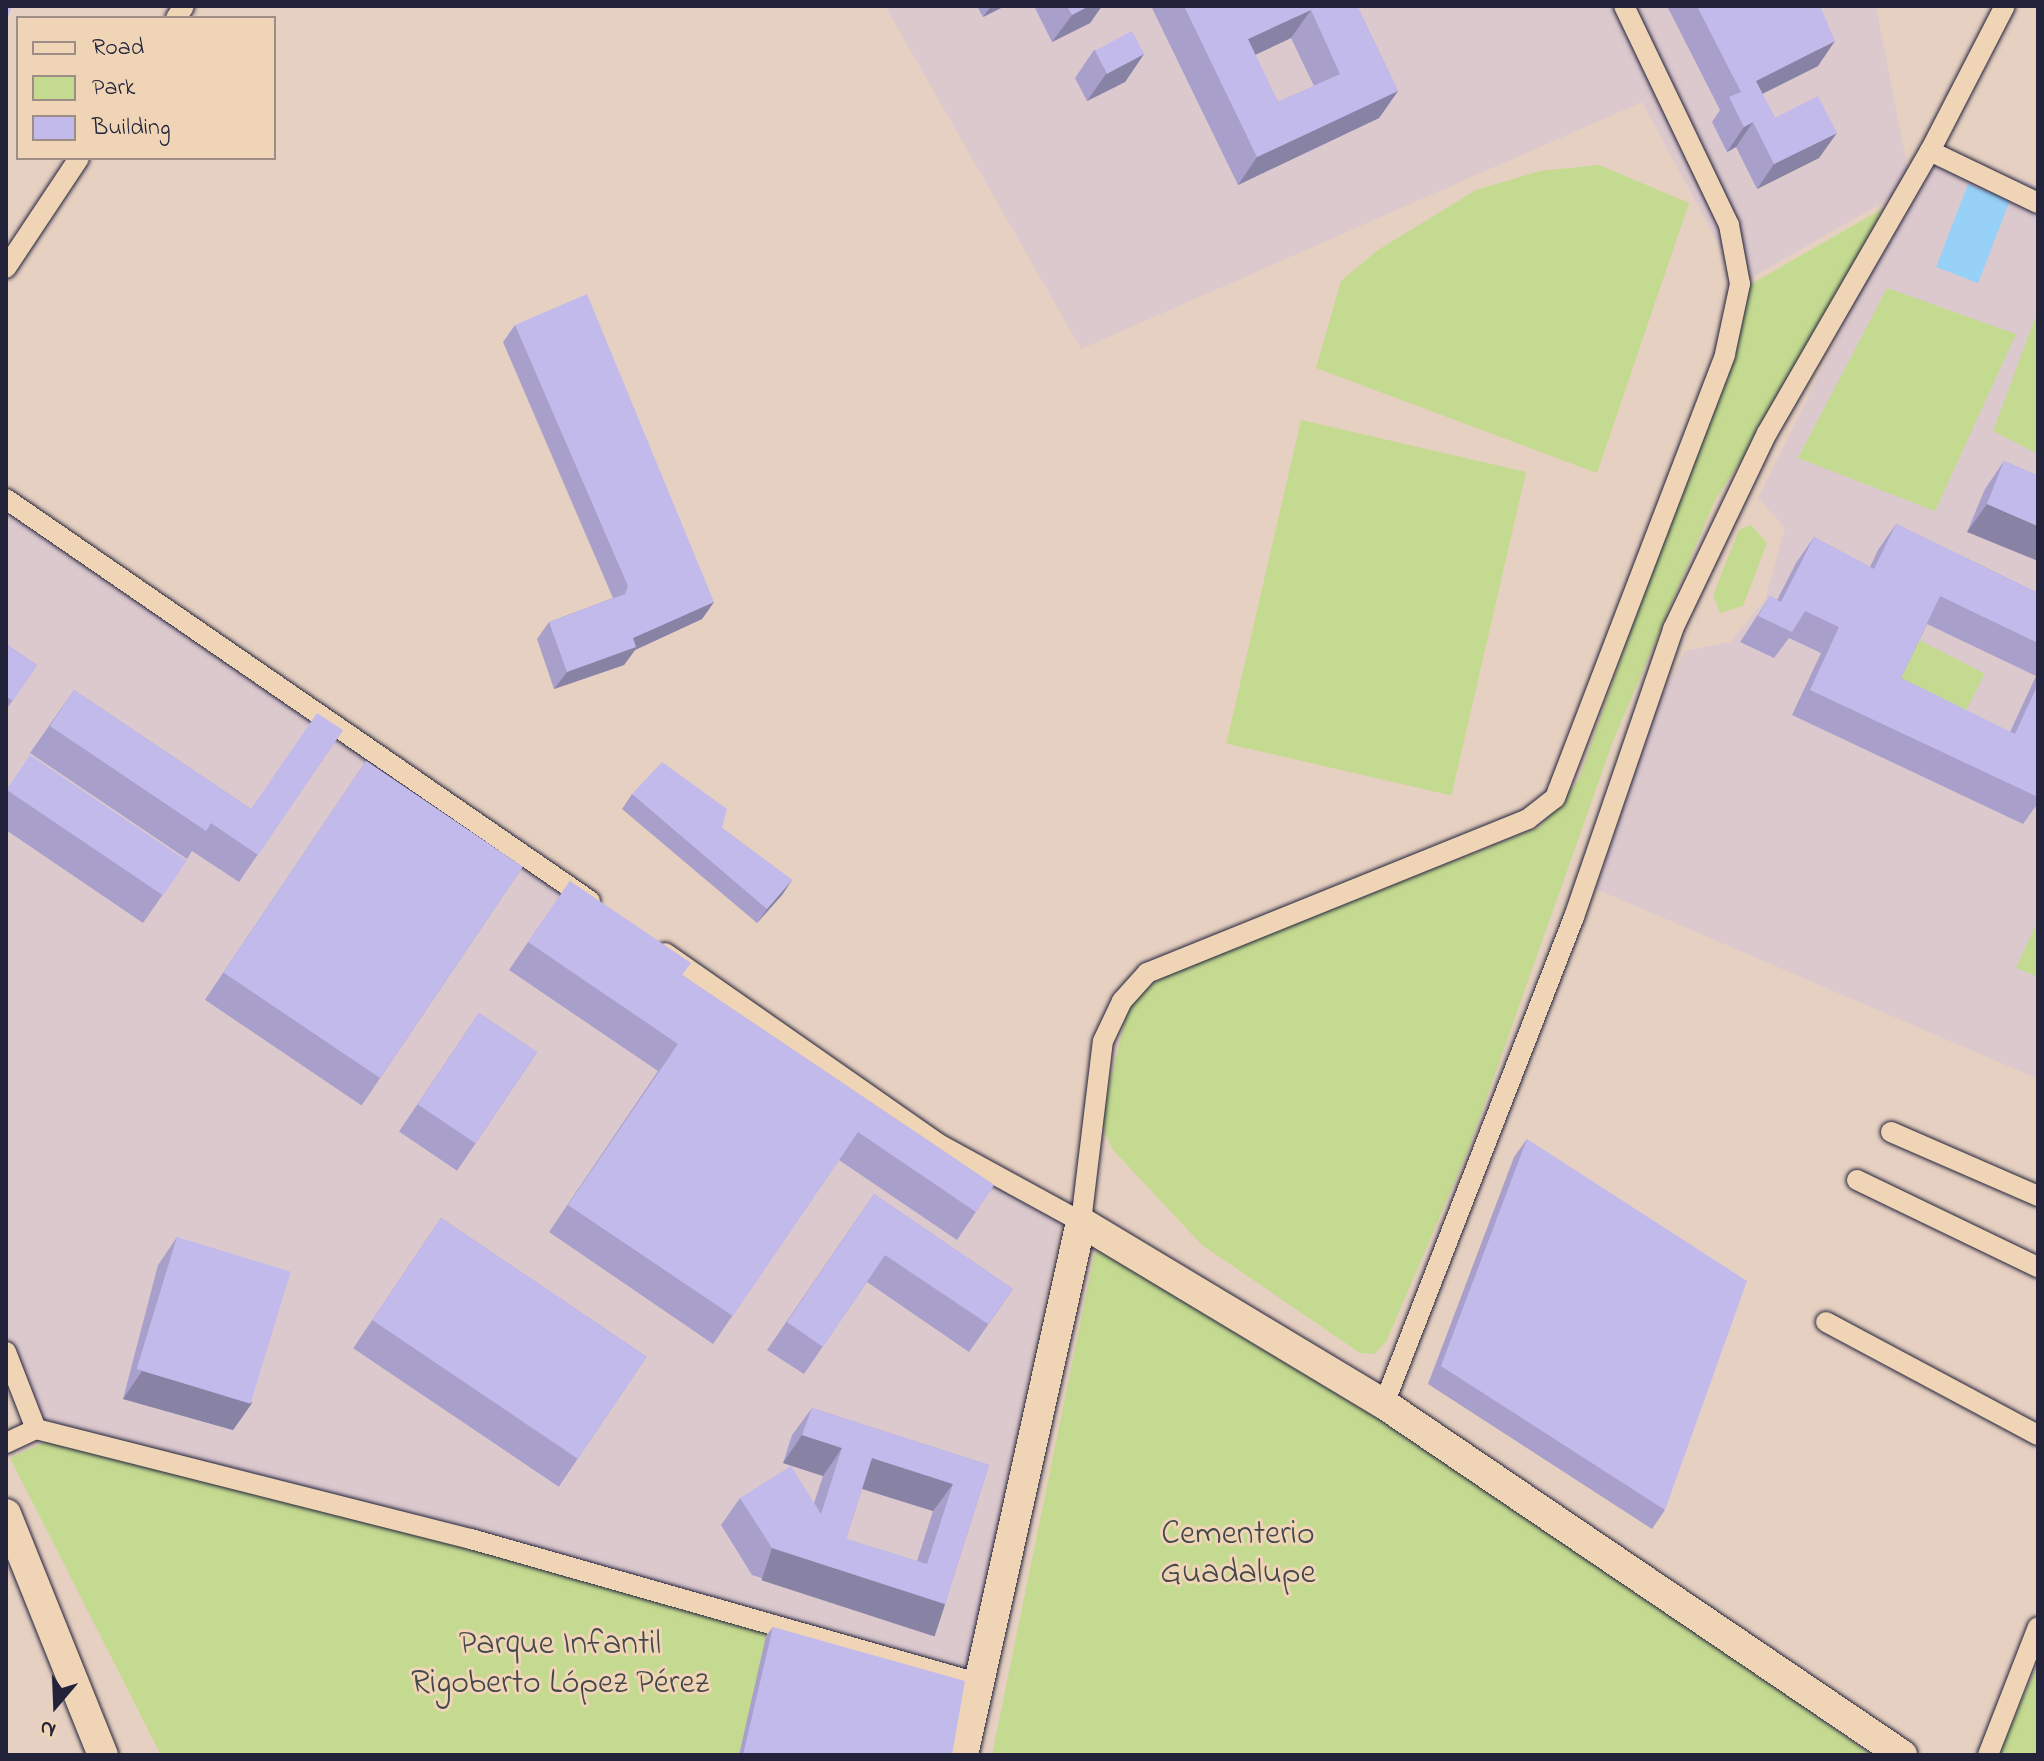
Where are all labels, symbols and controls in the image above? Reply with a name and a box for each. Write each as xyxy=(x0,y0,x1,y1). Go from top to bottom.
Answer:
legend xyxy=(16,16,276,160)
text: Road xyxy=(92,31,144,66)
text: Park xyxy=(92,71,135,106)
text: Building xyxy=(92,111,171,146)
park label: Cementerio Guadalupe xyxy=(1160,1515,1316,1594)
park label: Parque Infantil Rigoberto López Pérez xyxy=(411,1625,709,1704)
north arrow xyxy=(16,1665,96,1745)
text: N xyxy=(36,1710,60,1745)

